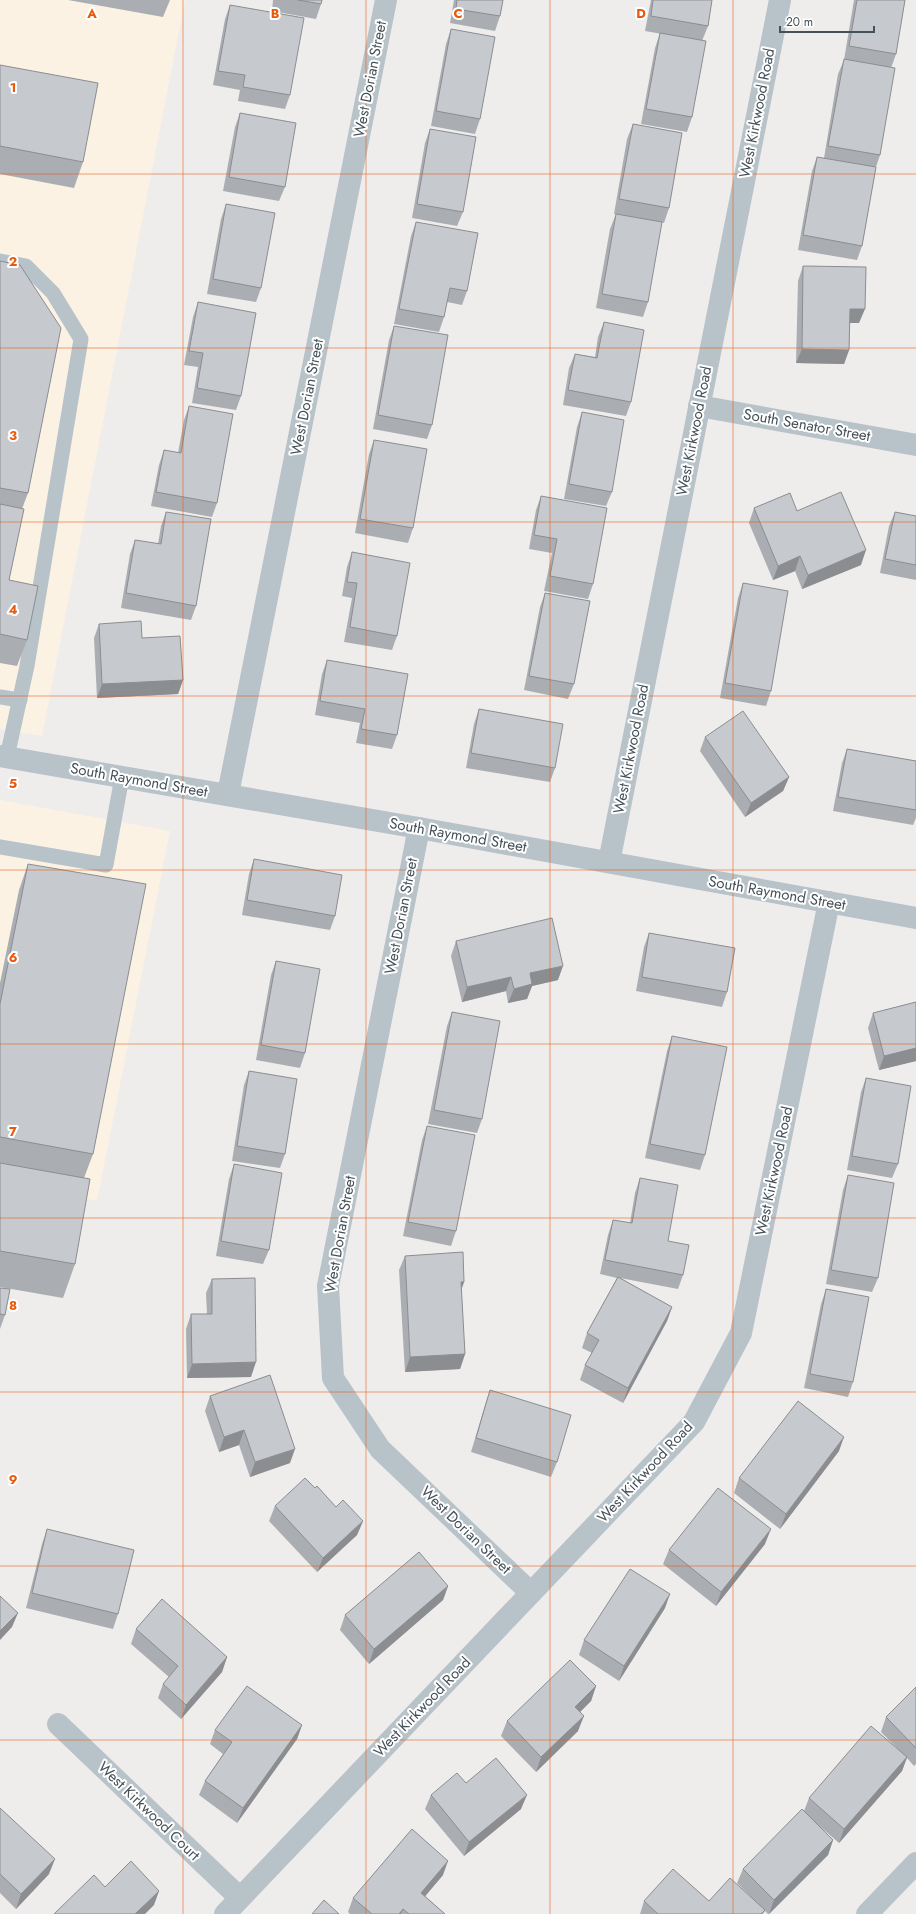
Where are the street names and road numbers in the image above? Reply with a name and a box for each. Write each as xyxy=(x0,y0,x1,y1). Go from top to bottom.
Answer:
street label: West Dorian Street xyxy=(348,18,392,139)
street label: West Kirkwood Road xyxy=(734,46,780,180)
street label: West Dorian Street xyxy=(285,336,329,457)
street label: West Kirkwood Road xyxy=(671,364,717,498)
street label: South Senator Street xyxy=(742,403,873,447)
street label: West Kirkwood Road xyxy=(608,682,654,816)
street label: South Raymond Street xyxy=(69,757,210,803)
street label: South Raymond Street xyxy=(388,812,529,858)
street label: West Dorian Street xyxy=(379,855,423,976)
street label: South Raymond Street xyxy=(707,870,848,916)
street label: West Kirkwood Road xyxy=(750,1104,798,1238)
street label: West Dorian Street xyxy=(319,1173,361,1294)
street label: West Kirkwood Road xyxy=(592,1416,698,1528)
street label: West Dorian Street xyxy=(416,1481,516,1579)
street label: West Kirkwood Road xyxy=(368,1652,476,1762)
street label: West Kirkwood Court xyxy=(93,1756,205,1866)

